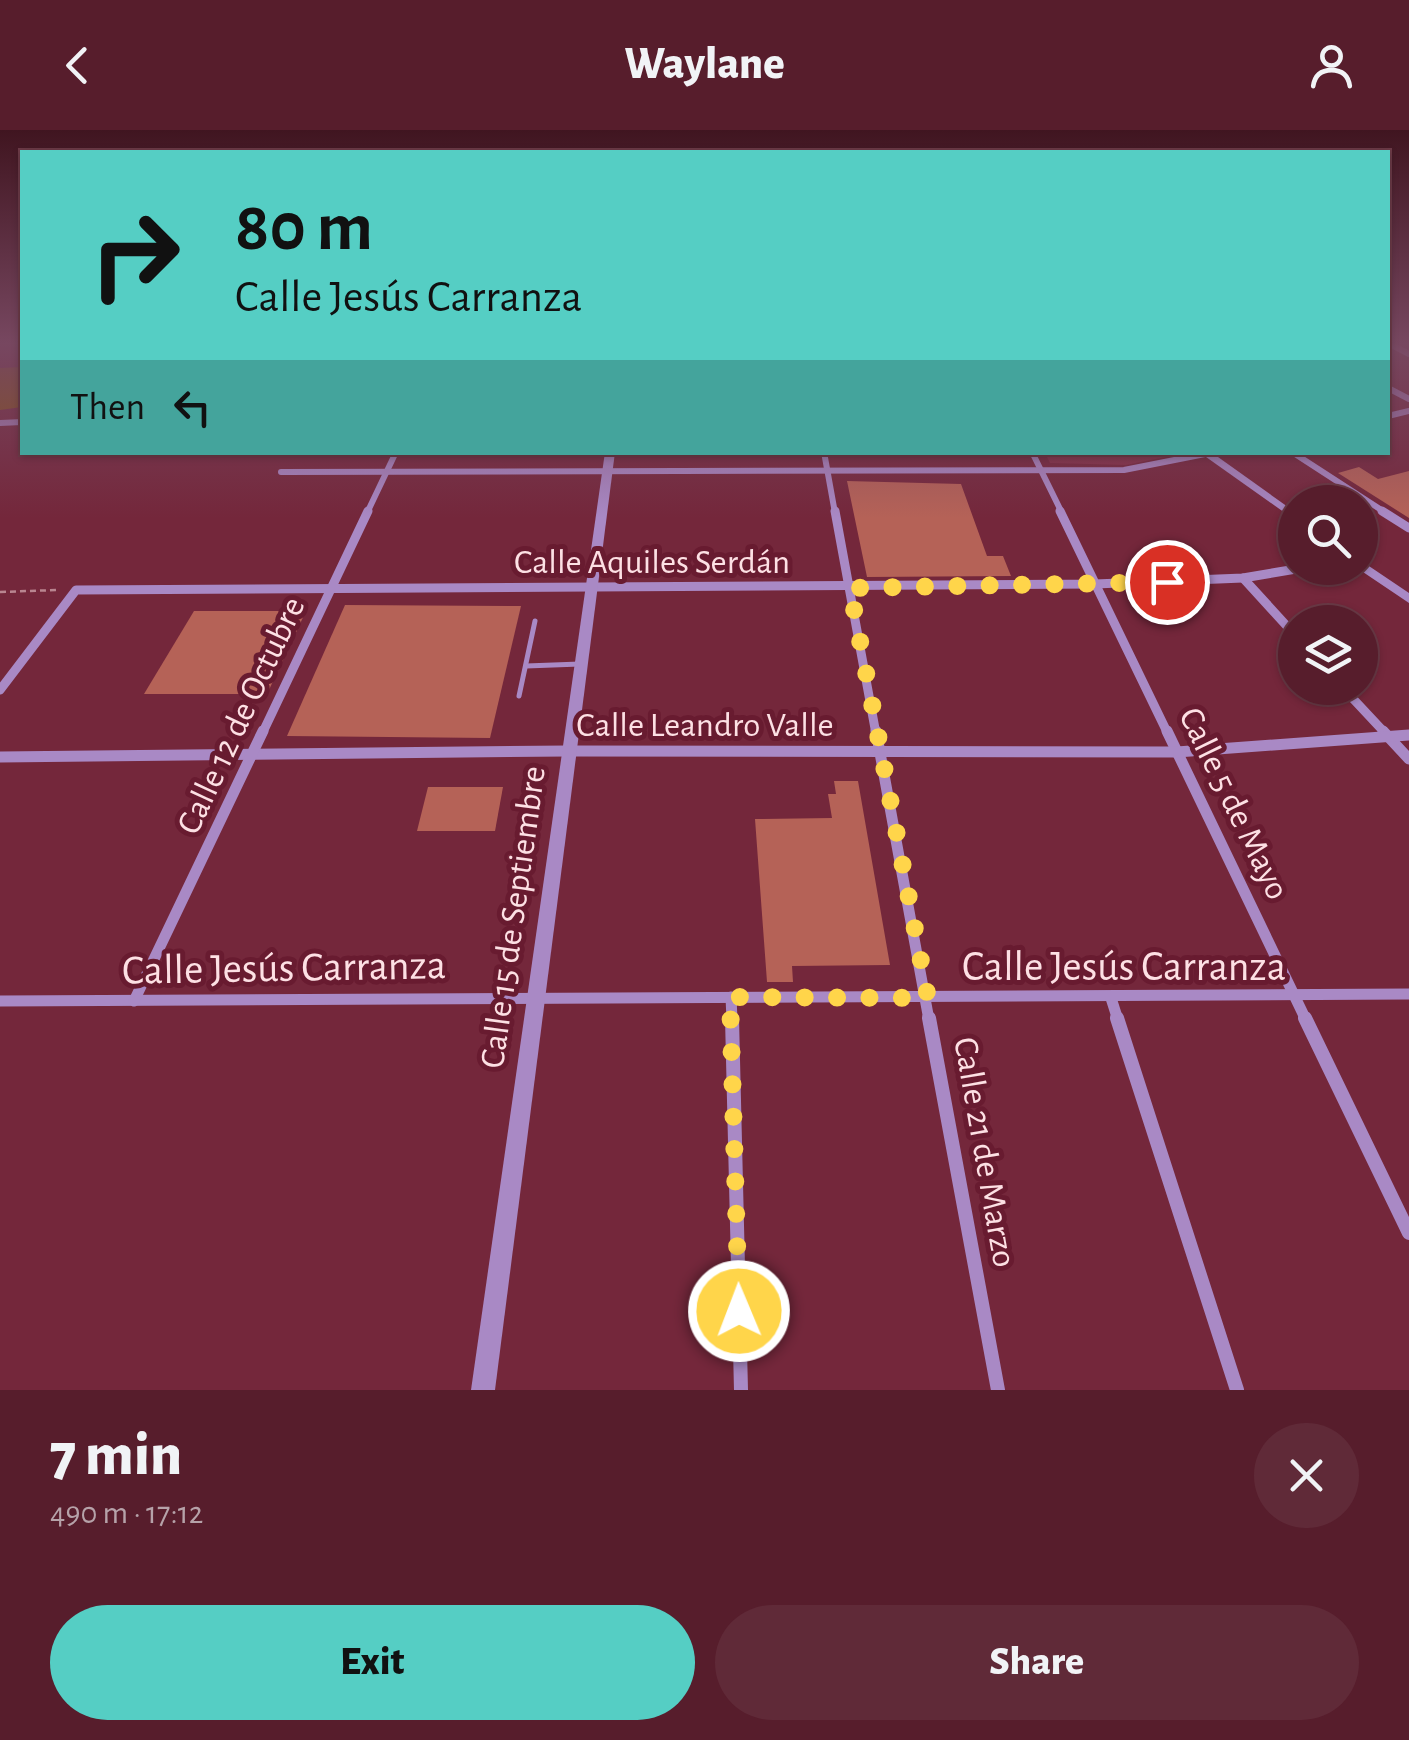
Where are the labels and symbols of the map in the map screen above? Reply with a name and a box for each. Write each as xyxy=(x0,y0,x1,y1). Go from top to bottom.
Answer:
pin xyxy=(1125,540,1210,625)
street label: Calle Aquiles Serdán xyxy=(514,545,790,580)
street label: Calle 12 de Octubre xyxy=(171,592,312,840)
street label: Calle 5 de Mayo xyxy=(1172,702,1295,905)
street label: Calle Leandro Valle xyxy=(576,708,834,743)
street label: Calle 15 de Septiembre xyxy=(475,764,552,1070)
street label: Calle Jesús Carranza xyxy=(122,944,446,992)
street label: Calle Jesús Carranza xyxy=(962,946,1286,988)
street label: Calle 21 de Marzo xyxy=(947,1035,1022,1270)
position arrow xyxy=(687,1259,791,1363)

